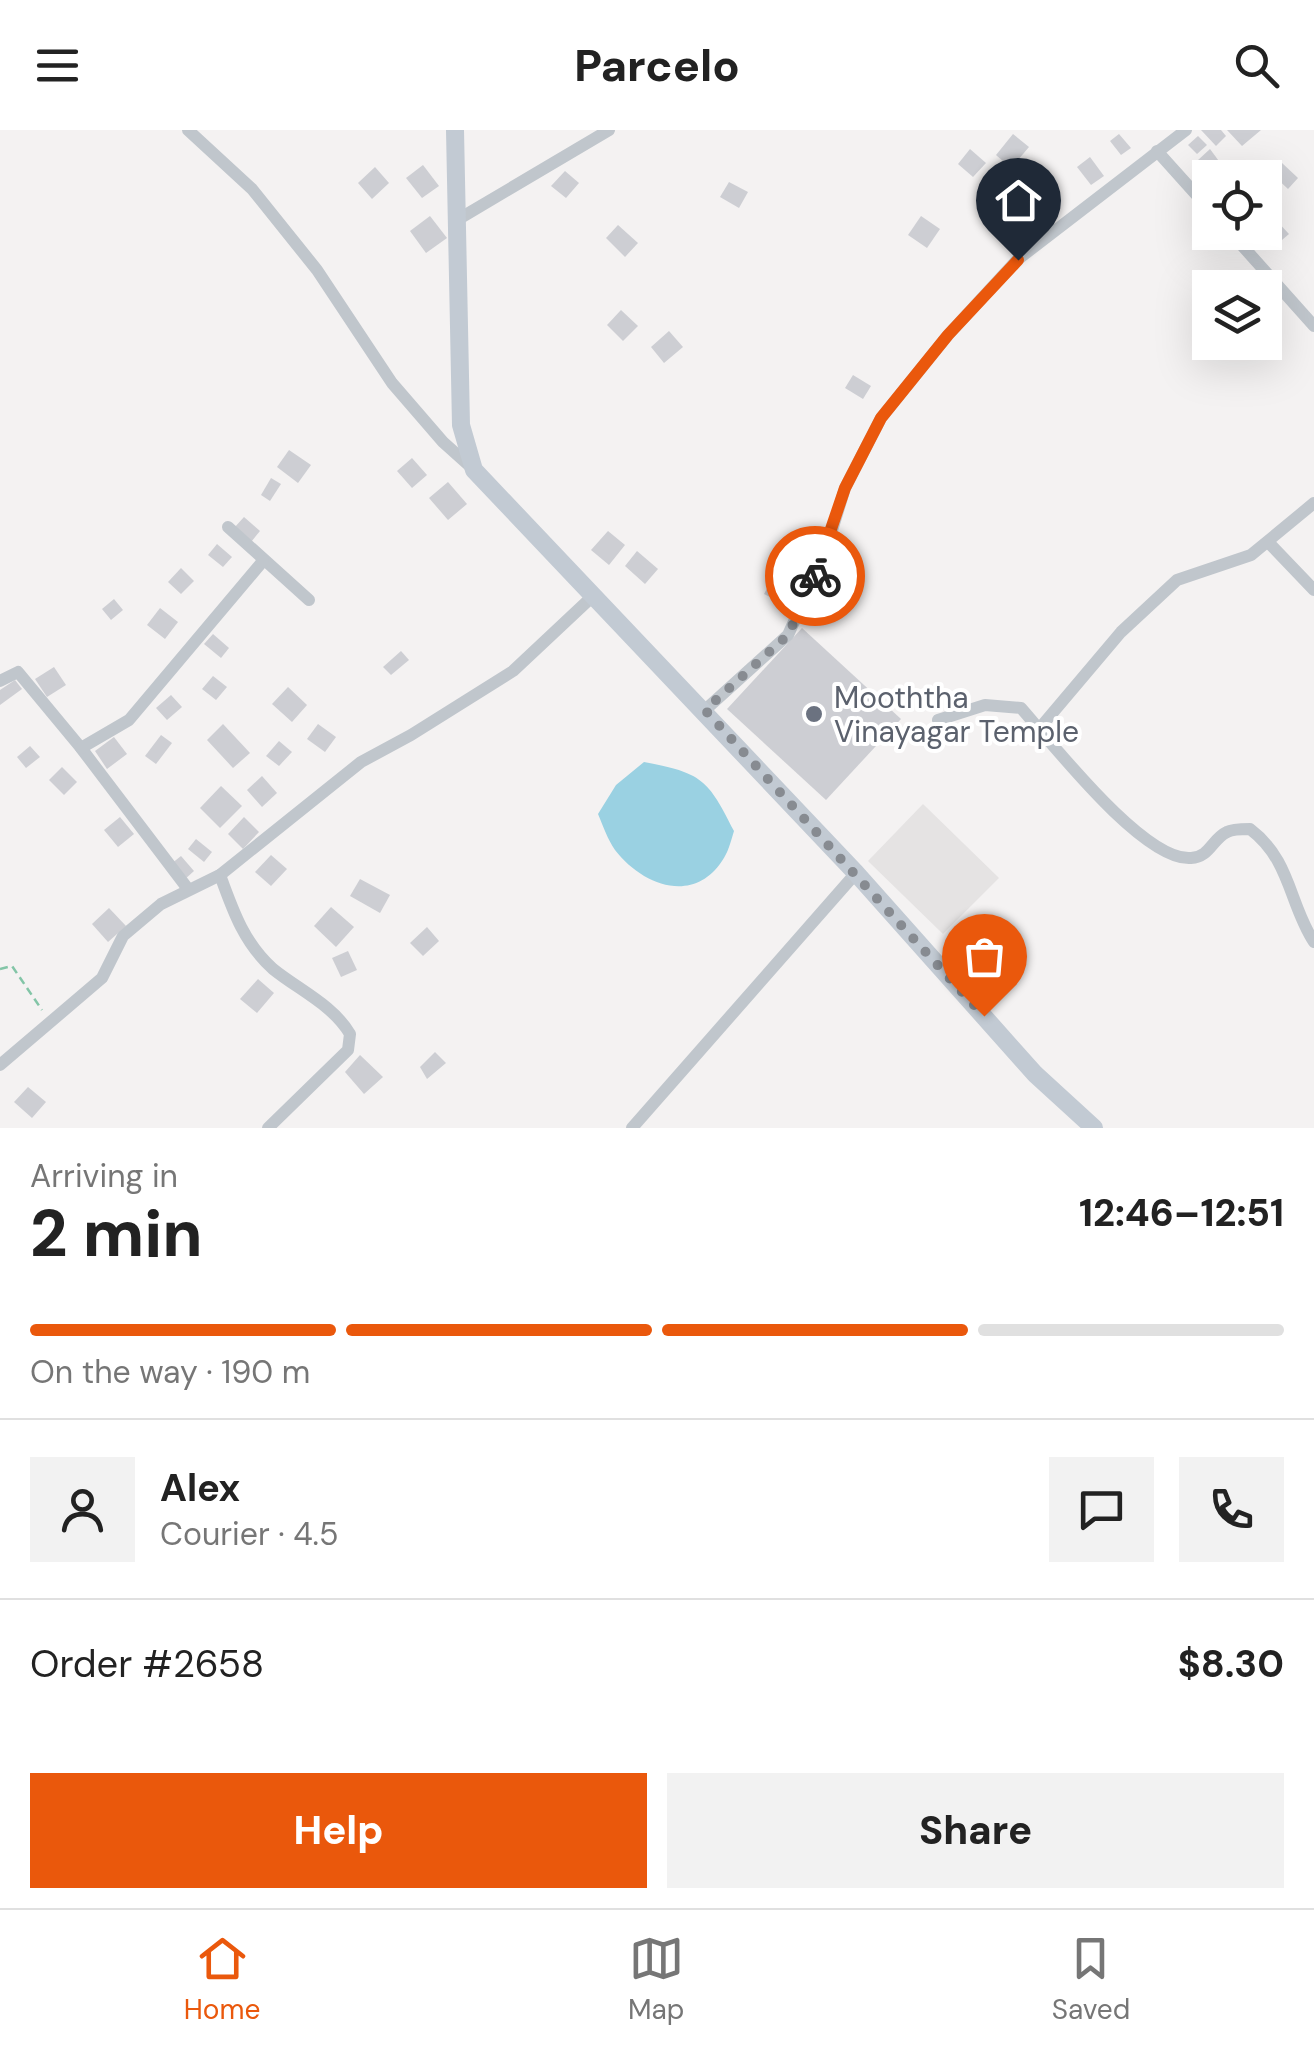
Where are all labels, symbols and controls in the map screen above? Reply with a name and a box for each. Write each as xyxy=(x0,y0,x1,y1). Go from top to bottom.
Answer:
text: Parcelo xyxy=(574,36,740,95)
icon: menu xyxy=(30,38,85,93)
icon: search xyxy=(1229,38,1284,93)
pin xyxy=(976,158,1061,261)
map controls xyxy=(1192,160,1282,360)
button: locate xyxy=(1192,160,1282,250)
icon: home xyxy=(991,173,1046,228)
button: layers xyxy=(1192,270,1282,360)
courier xyxy=(765,526,865,626)
icon: bike xyxy=(788,549,843,604)
place label: Mooththa Vinayagar Temple xyxy=(834,678,1079,751)
marker: Mooththa Vinayagar Temple xyxy=(803,703,825,725)
pin xyxy=(942,914,1027,1017)
icon: bag xyxy=(957,929,1012,984)
text: Arriving in xyxy=(30,1155,178,1197)
text: 12:46–12:51 xyxy=(1079,1188,1284,1238)
text: 2 min xyxy=(30,1192,203,1276)
text: On the way · 190 m xyxy=(30,1351,310,1393)
button: person xyxy=(30,1457,135,1562)
button: chat xyxy=(1049,1457,1154,1562)
button: phone xyxy=(1179,1457,1284,1562)
text: Alex xyxy=(160,1463,240,1513)
text: Courier · 4.5 xyxy=(160,1513,338,1555)
text: Order #2658 xyxy=(30,1639,264,1689)
text: $8.30 xyxy=(1178,1639,1284,1689)
button: Help xyxy=(30,1773,647,1888)
button: Share xyxy=(667,1773,1284,1888)
tab: Home xyxy=(184,1931,260,2028)
tab: Map xyxy=(628,1931,684,2028)
tab: Saved xyxy=(1052,1931,1130,2028)

